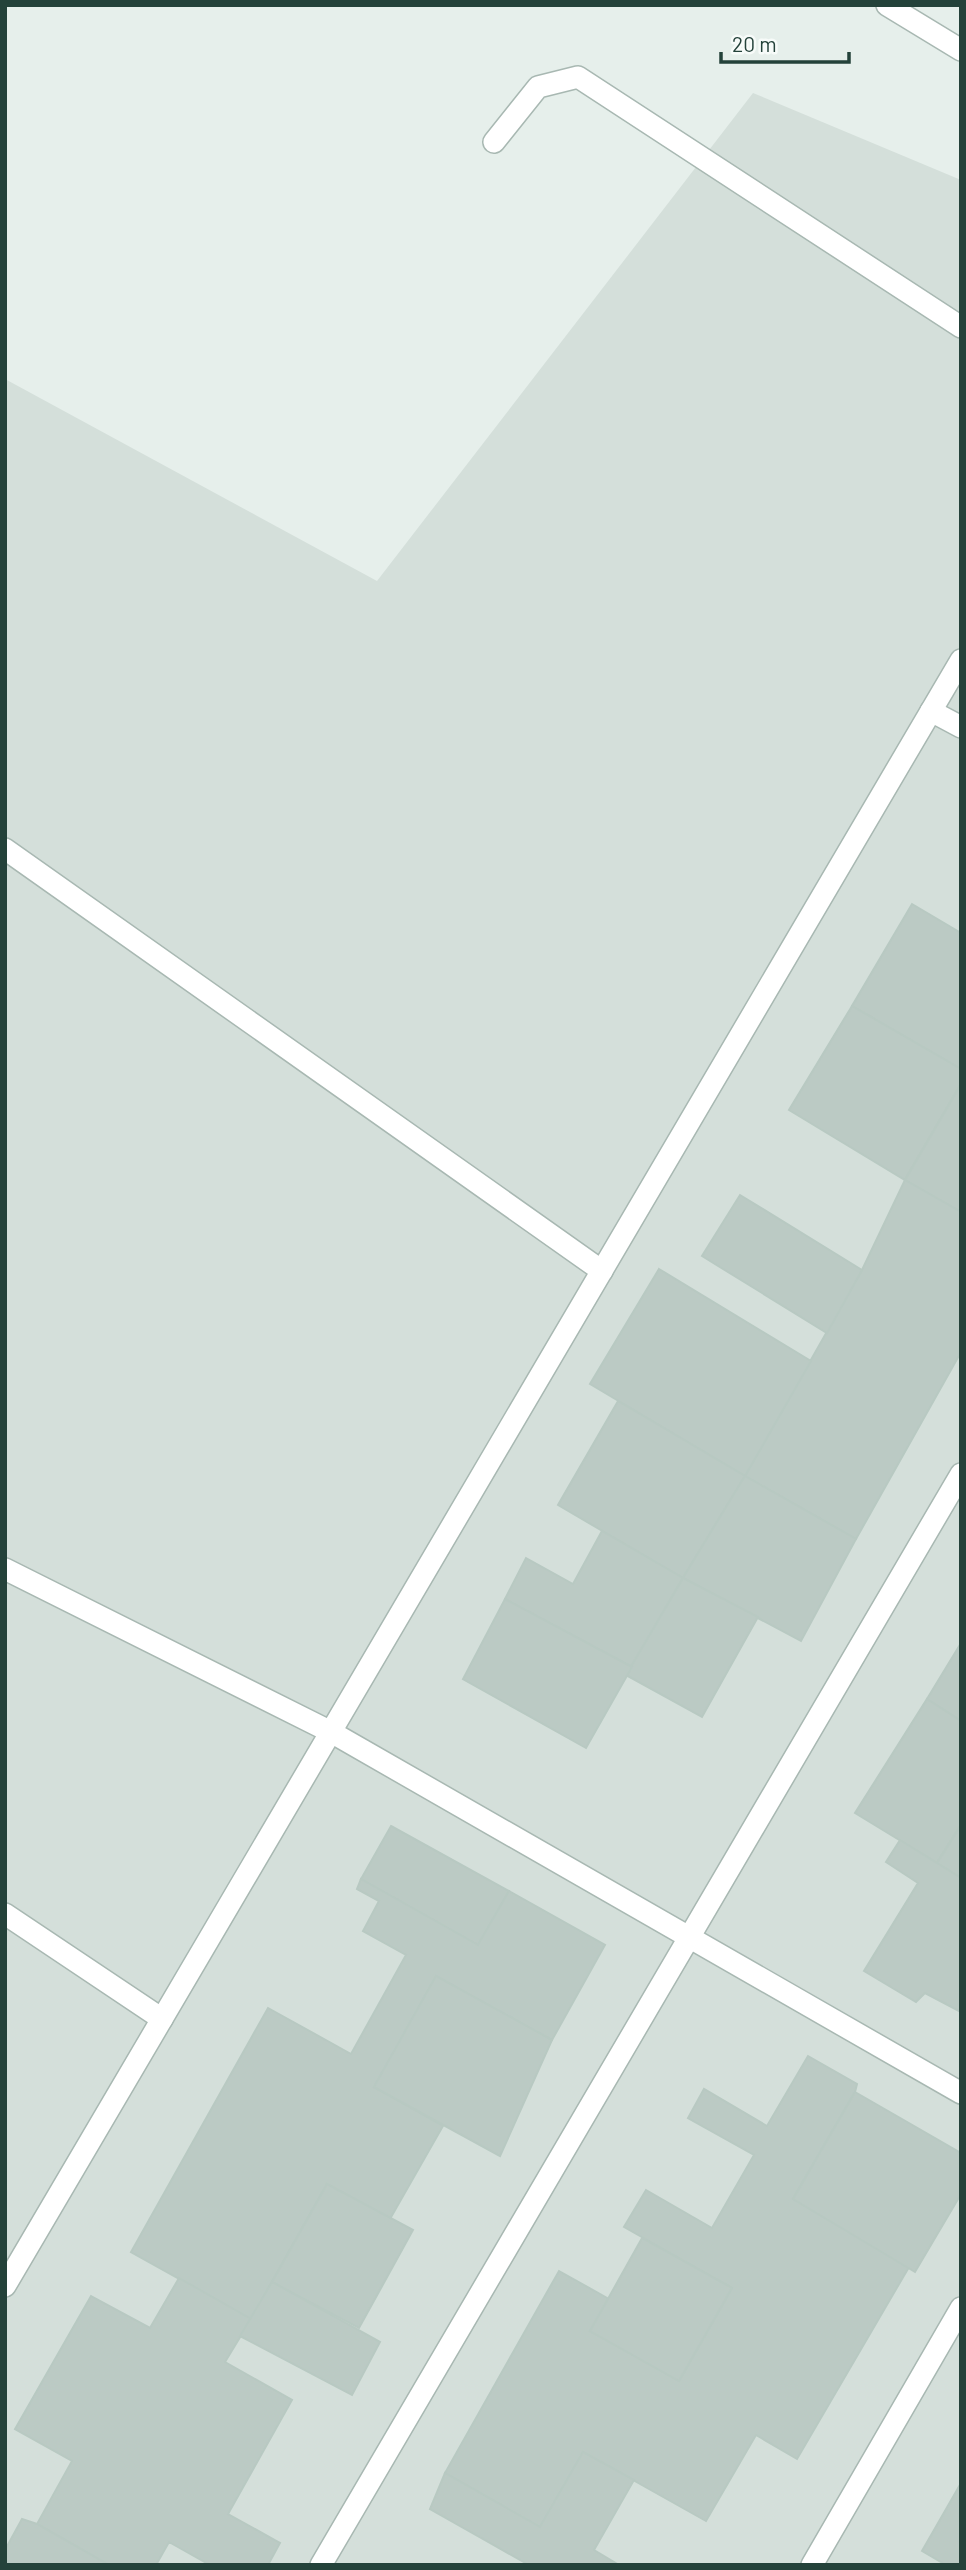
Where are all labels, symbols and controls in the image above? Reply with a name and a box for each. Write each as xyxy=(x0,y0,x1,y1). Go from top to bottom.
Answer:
scale bar xyxy=(721,21,849,65)
text: 20 m xyxy=(732,31,777,56)

